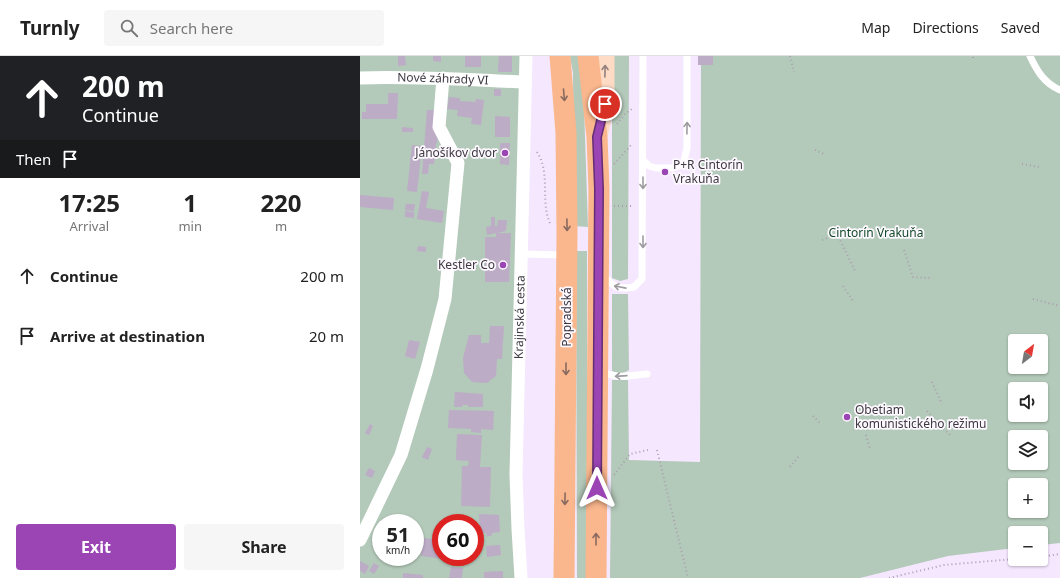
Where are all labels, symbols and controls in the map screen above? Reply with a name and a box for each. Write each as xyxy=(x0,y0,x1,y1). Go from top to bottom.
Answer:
search box xyxy=(104,10,384,46)
text: Turnly xyxy=(20,15,80,41)
icon: search xyxy=(118,17,140,39)
text: Search here xyxy=(150,18,233,38)
text: Map xyxy=(861,18,890,37)
text: Directions xyxy=(912,18,979,37)
text: Saved xyxy=(1001,18,1040,37)
one-way arrow xyxy=(601,65,609,78)
text: 200 m xyxy=(82,67,165,105)
street label: Nové záhrady VI xyxy=(397,68,489,88)
icon: ahead xyxy=(16,72,68,124)
pin xyxy=(588,87,622,121)
one-way arrow xyxy=(560,88,567,101)
icon: arrive xyxy=(594,93,616,115)
text: Continue xyxy=(82,103,159,127)
one-way arrow xyxy=(683,122,691,135)
place label: Jánošíkov dvor xyxy=(414,144,497,161)
icon: arrive xyxy=(59,148,81,170)
marker: Jánošíkov dvor xyxy=(500,148,510,158)
text: Then xyxy=(16,149,51,169)
place label: P+R Cintorín Vrakuňa xyxy=(673,156,743,187)
marker: P+R Cintorín Vrakuňa xyxy=(660,167,670,177)
one-way arrow xyxy=(639,176,647,189)
text: 17:25 xyxy=(58,186,120,219)
text: 1 xyxy=(183,186,197,219)
text: 220 xyxy=(260,186,302,219)
text: Arrival xyxy=(69,217,109,235)
text: min xyxy=(178,217,202,235)
text: m xyxy=(275,217,287,235)
one-way arrow xyxy=(563,218,571,231)
park label: Cintorín Vrakuňa xyxy=(829,224,923,241)
one-way arrow xyxy=(639,235,646,248)
place label: Kestler Co xyxy=(438,256,495,273)
marker: Kestler Co xyxy=(498,260,508,270)
icon: ahead xyxy=(16,265,38,287)
text: Continue xyxy=(50,266,118,286)
text: 200 m xyxy=(300,266,344,286)
street label: Krajinská cesta xyxy=(510,275,529,359)
one-way arrow xyxy=(613,283,626,291)
street label: Popradská xyxy=(558,287,575,347)
icon: arrive xyxy=(16,325,38,347)
text: Arrive at destination xyxy=(50,326,205,346)
text: 20 m xyxy=(309,326,344,346)
north arrow xyxy=(1008,334,1048,374)
map controls xyxy=(1008,334,1048,566)
one-way arrow xyxy=(562,362,570,375)
one-way arrow xyxy=(615,373,628,380)
button: sound xyxy=(1008,382,1048,422)
place label: Obetiam komunistického režimu xyxy=(855,401,986,432)
marker: Obetiam komunistického režimu xyxy=(842,412,852,422)
button: layers xyxy=(1008,430,1048,470)
position arrow xyxy=(576,467,618,509)
button: + xyxy=(1008,478,1048,518)
one-way arrow xyxy=(561,492,569,505)
speed limit sign: 60 xyxy=(432,514,484,566)
text: 51 xyxy=(387,521,409,548)
button: Exit xyxy=(16,524,176,570)
button: Share xyxy=(184,524,344,570)
button: − xyxy=(1008,526,1048,566)
one-way arrow xyxy=(592,533,600,546)
text: km/h xyxy=(386,543,410,557)

